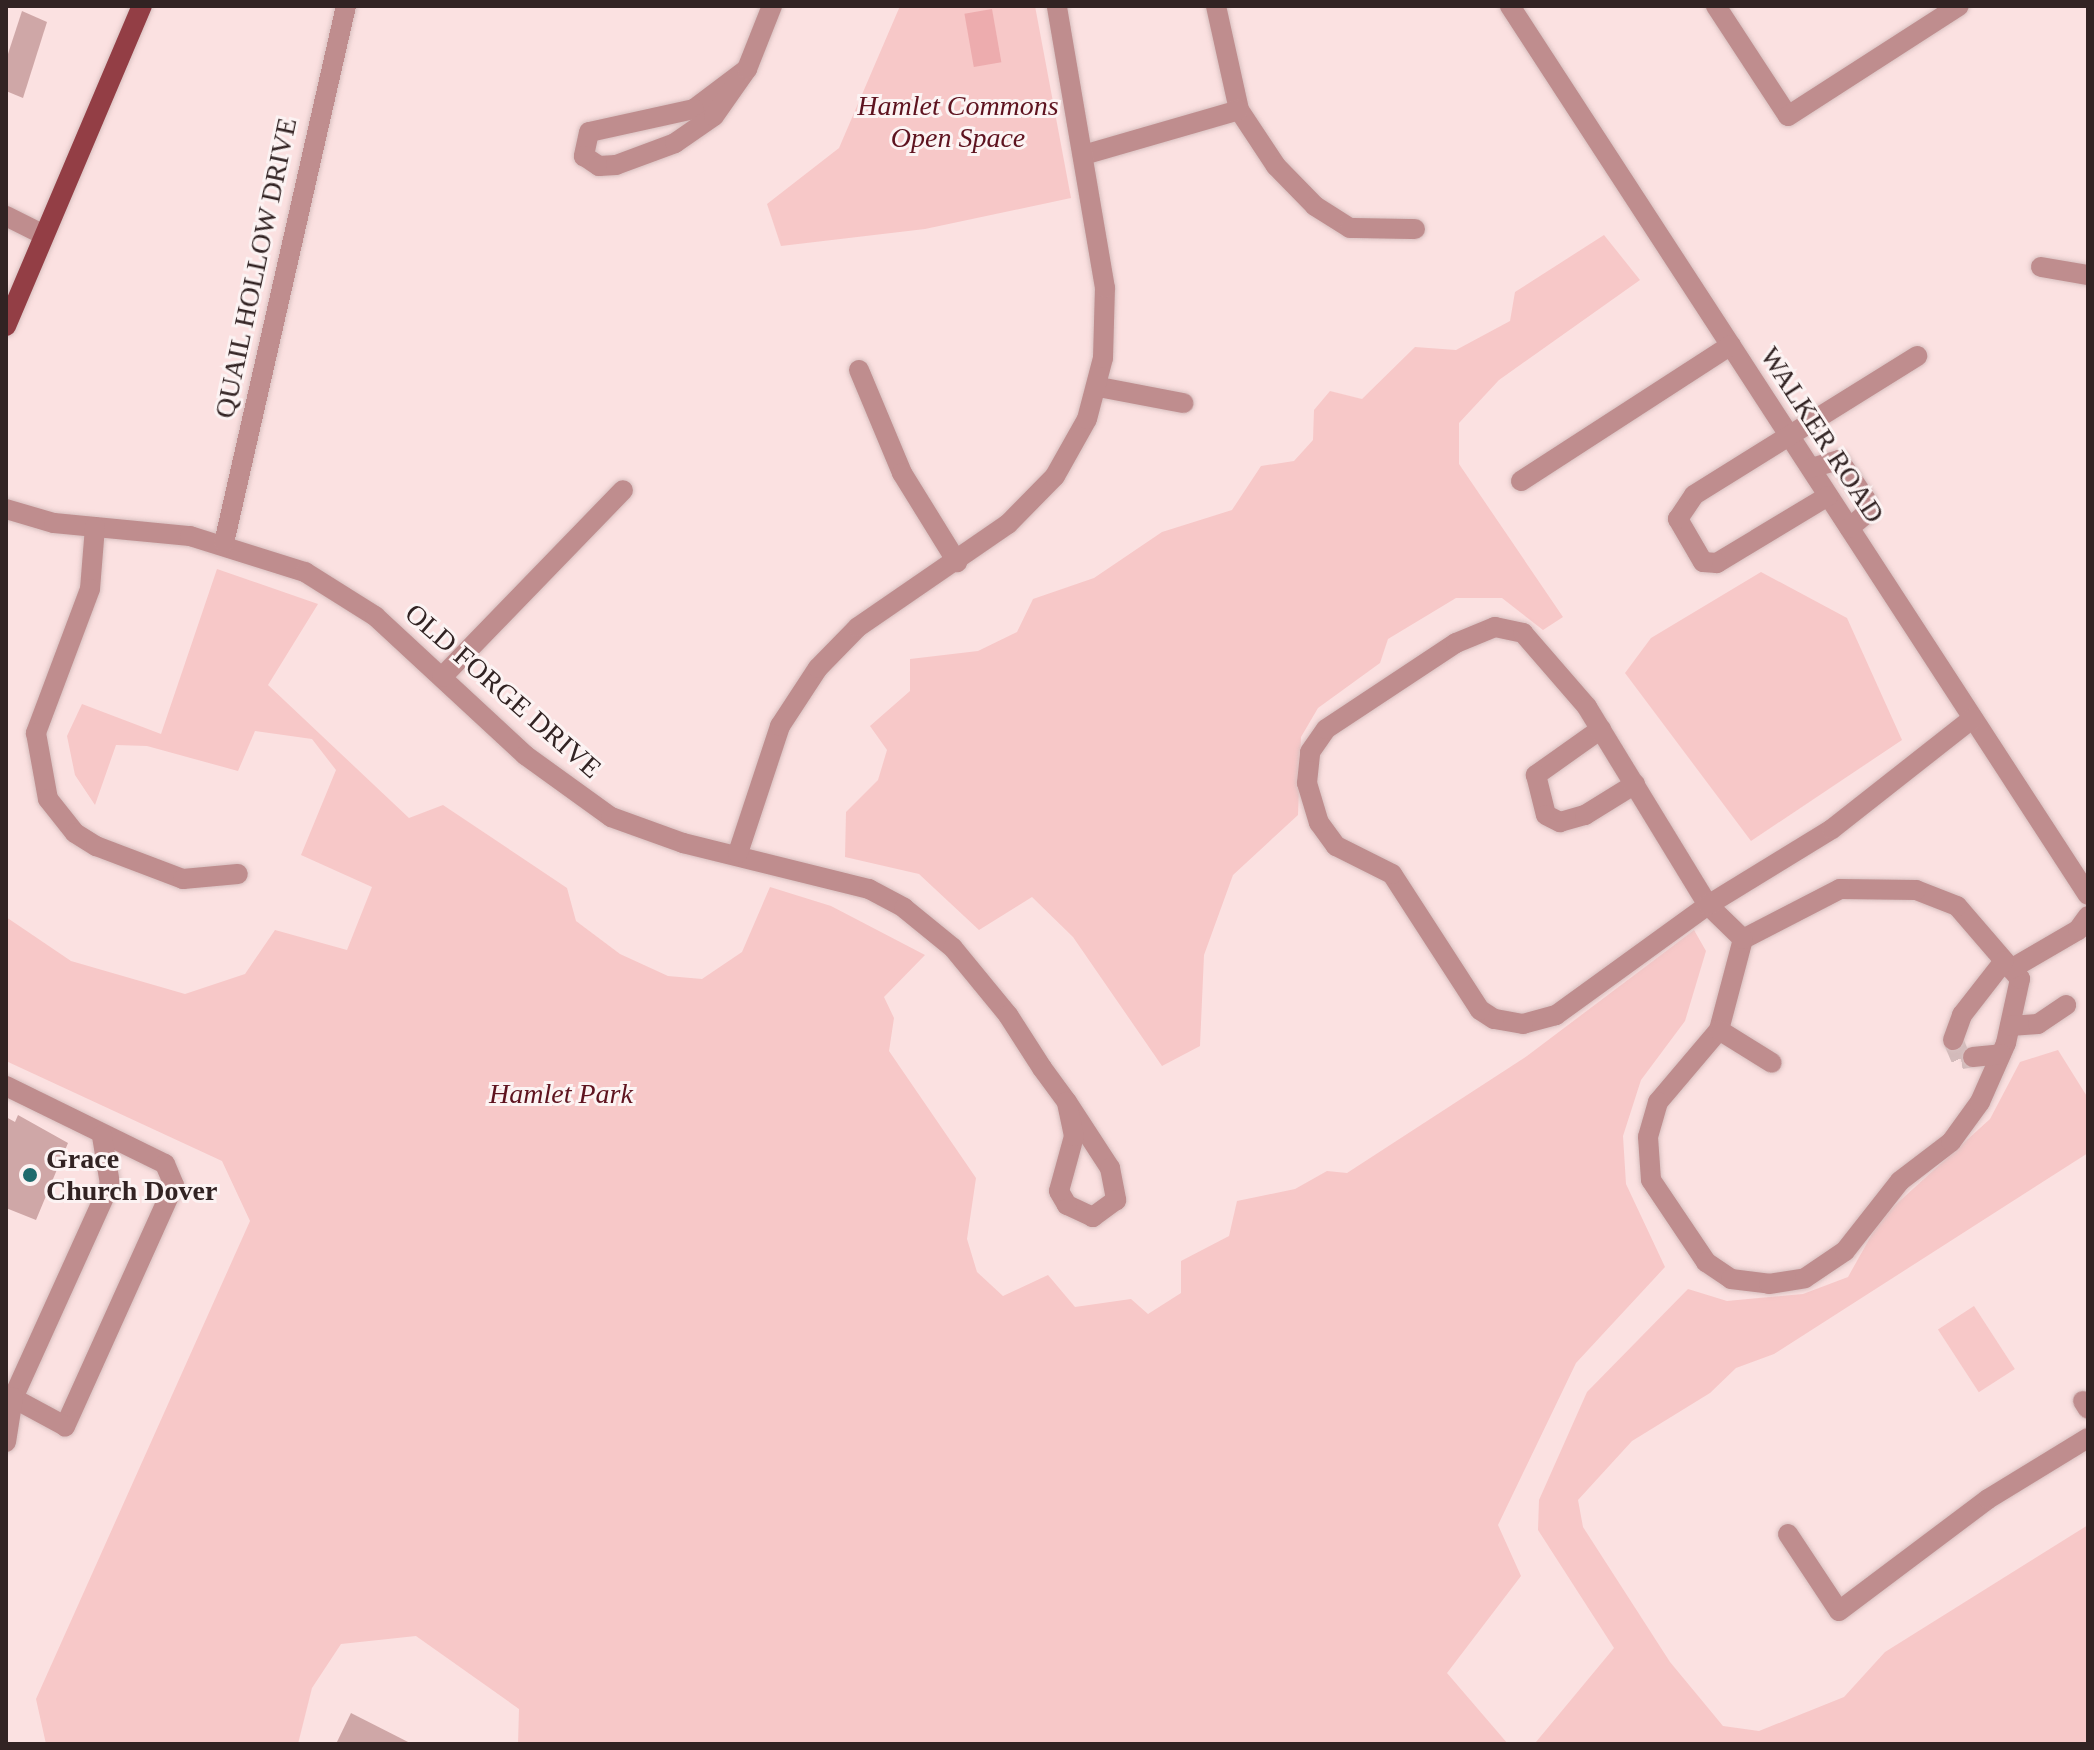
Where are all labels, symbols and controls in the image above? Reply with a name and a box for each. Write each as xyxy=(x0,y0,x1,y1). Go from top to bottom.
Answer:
park label: Hamlet Commons Open Space xyxy=(857,89,1059,155)
street label: QUAIL HOLLOW DRIVE xyxy=(208,114,304,422)
street label: WALKER ROAD xyxy=(1753,341,1891,529)
street label: OLD FORGE DRIVE xyxy=(398,597,608,785)
park label: Hamlet Park xyxy=(489,1077,633,1111)
place label: Grace Church Dover xyxy=(46,1142,217,1208)
marker: Grace Church Dover xyxy=(21,1166,39,1184)

